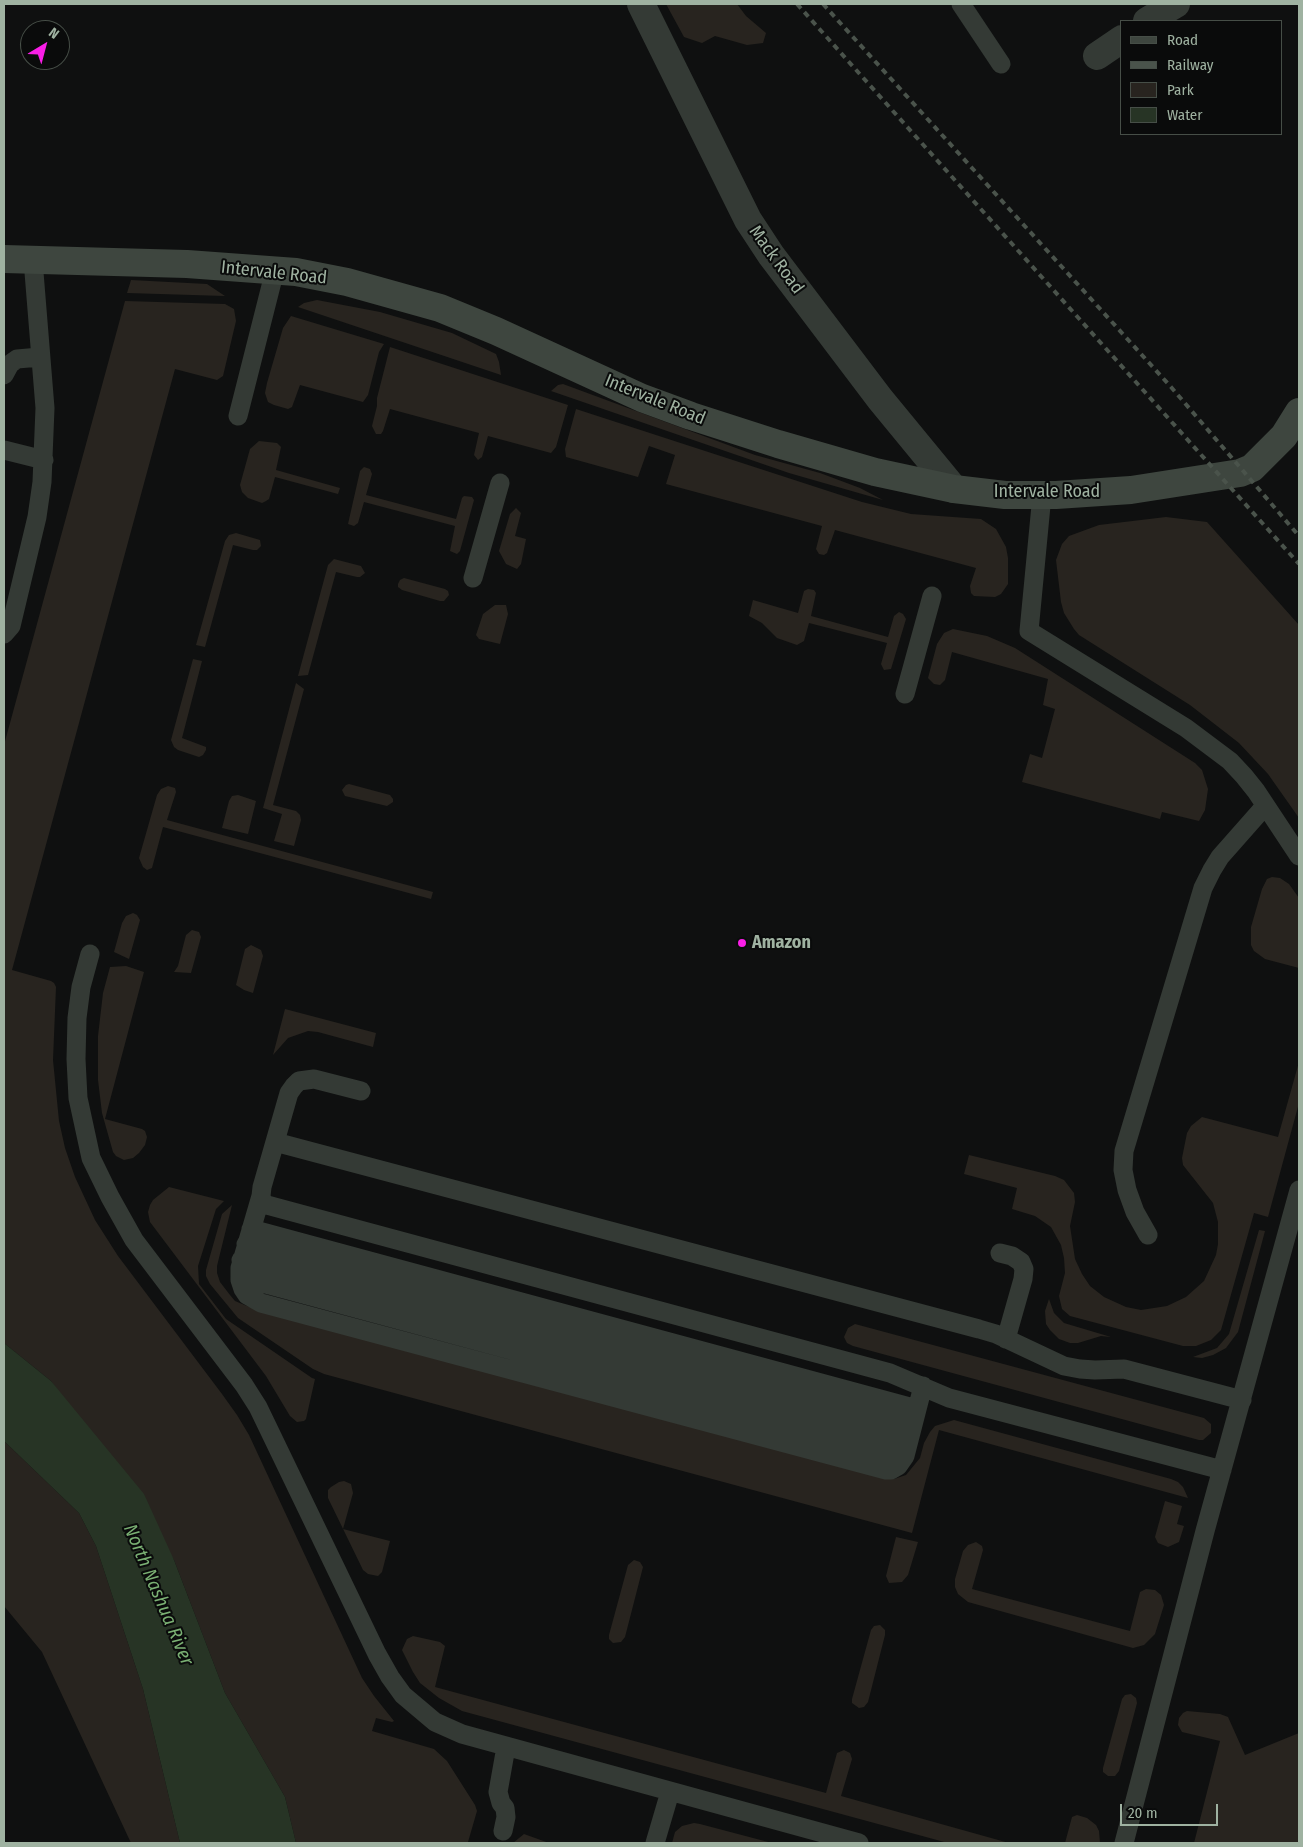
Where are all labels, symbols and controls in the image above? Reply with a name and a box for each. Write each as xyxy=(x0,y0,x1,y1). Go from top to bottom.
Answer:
north arrow xyxy=(20,20,70,70)
legend xyxy=(1120,20,1283,135)
text: N xyxy=(45,24,62,43)
text: Road xyxy=(1167,31,1198,49)
text: Railway xyxy=(1167,56,1214,74)
text: Park xyxy=(1167,81,1194,99)
text: Water xyxy=(1167,106,1202,124)
street label: Mack Road xyxy=(744,222,808,298)
street label: Intervale Road xyxy=(220,257,328,289)
street label: Intervale Road xyxy=(602,370,708,430)
street label: Intervale Road xyxy=(994,481,1100,503)
place label: Amazon xyxy=(752,932,811,954)
marker: Amazon xyxy=(736,937,748,949)
water label: North Nashua River xyxy=(118,1521,198,1669)
scale bar xyxy=(1123,1794,1220,1826)
text: 20 m xyxy=(1128,1804,1158,1822)

